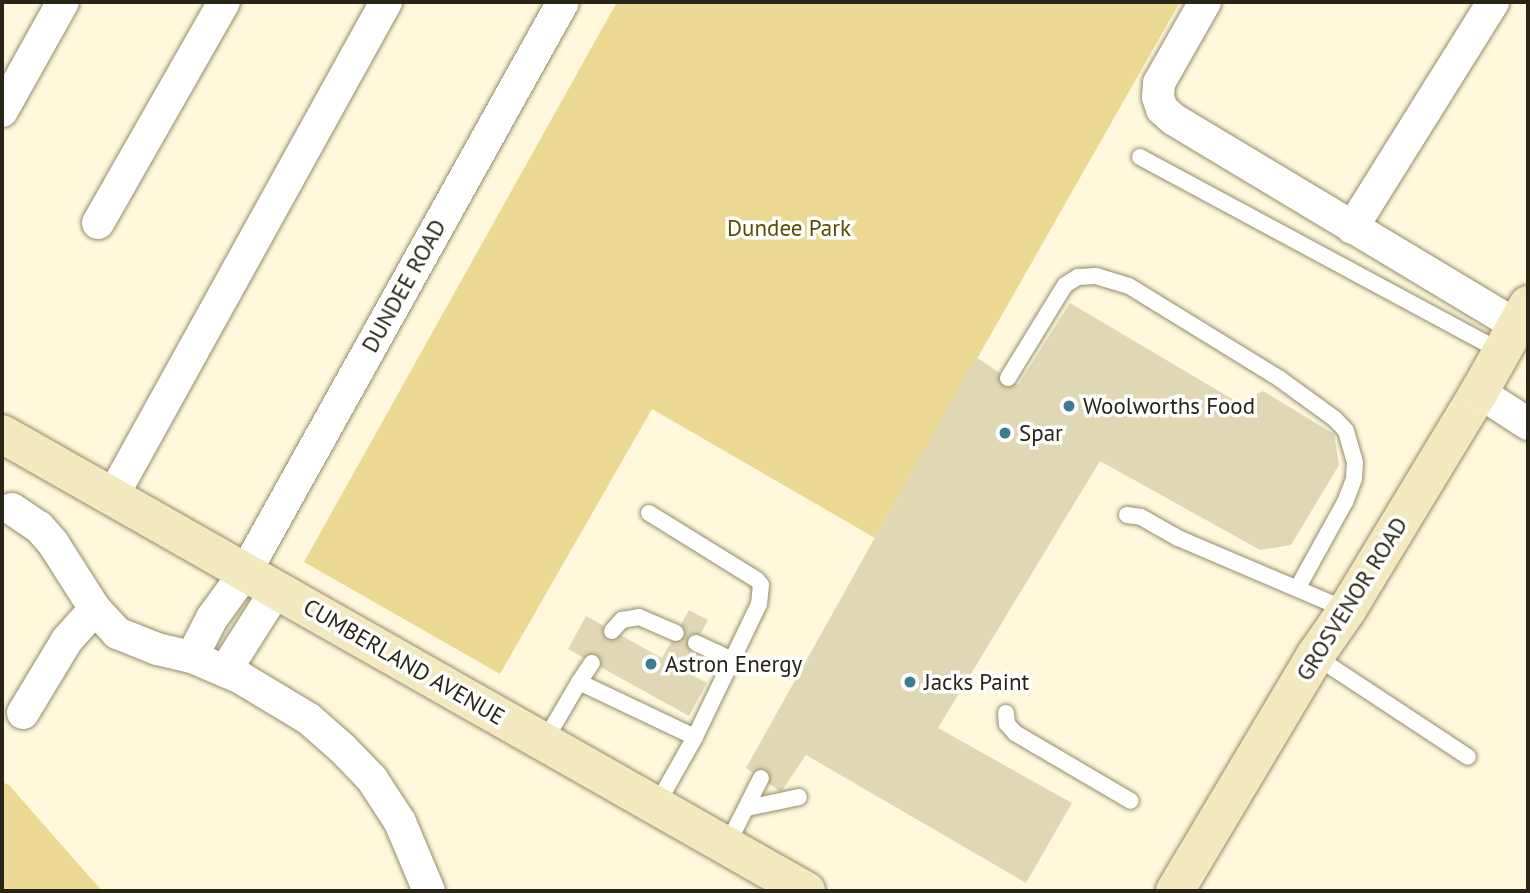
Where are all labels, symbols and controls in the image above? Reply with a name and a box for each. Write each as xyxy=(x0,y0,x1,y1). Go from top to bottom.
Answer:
park label: Dundee Park xyxy=(727,214,851,242)
street label: DUNDEE ROAD xyxy=(356,215,452,357)
place label: Woolworths Food xyxy=(1083,392,1255,420)
marker: Woolworths Food xyxy=(1061,398,1077,414)
place label: Spar xyxy=(1019,419,1063,447)
marker: Spar xyxy=(997,425,1013,441)
street label: GROSVENOR ROAD xyxy=(1291,512,1413,686)
street label: CUMBERLAND AVENUE xyxy=(298,593,510,731)
place label: Astron Energy xyxy=(665,650,802,678)
marker: Astron Energy xyxy=(643,656,659,672)
place label: Jacks Paint xyxy=(924,668,1029,696)
marker: Jacks Paint xyxy=(902,674,918,690)

